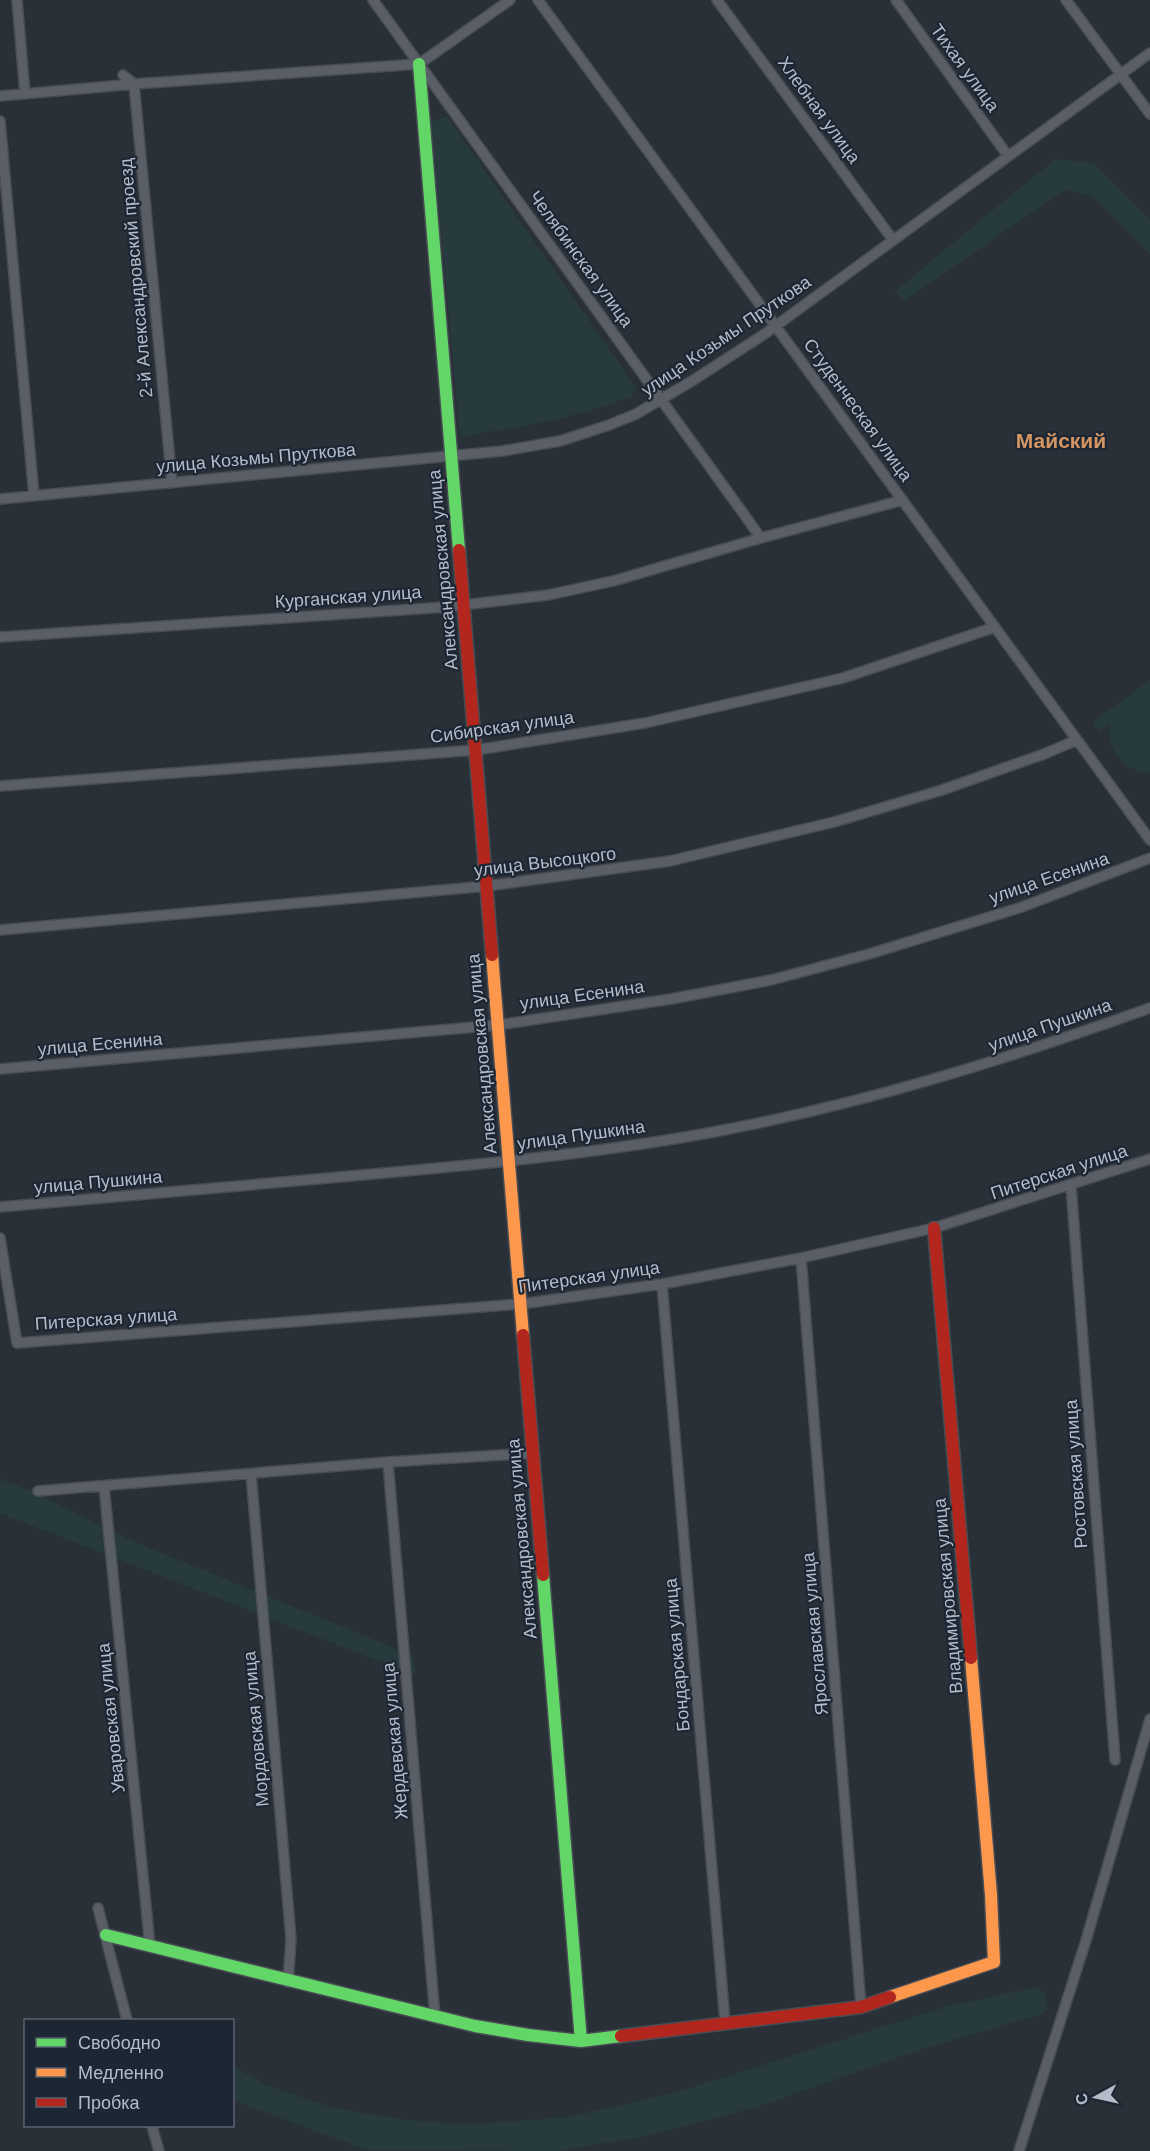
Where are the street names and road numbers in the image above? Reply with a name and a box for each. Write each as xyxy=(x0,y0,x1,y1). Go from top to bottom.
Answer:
street label: Тихая улица xyxy=(927,20,1004,116)
street label: Хлебная улица xyxy=(774,53,865,168)
street label: 2-й Александровский проезд xyxy=(116,157,156,399)
street label: Челябинская улица xyxy=(525,187,638,332)
street label: улица Козьмы Пруткова xyxy=(637,271,815,400)
street label: Студенческая улица xyxy=(800,335,917,486)
street label: улица Козьмы Пруткова xyxy=(155,439,358,477)
street label: Александровская улица xyxy=(424,468,462,671)
street label: Курганская улица xyxy=(274,582,423,612)
street label: Сибирская улица xyxy=(429,707,576,747)
street label: улица Высоцкого xyxy=(473,843,617,881)
street label: улица Есенина xyxy=(987,848,1112,908)
street label: Александровская улица xyxy=(463,952,501,1155)
street label: улица Есенина xyxy=(519,976,646,1014)
street label: улица Пушкина xyxy=(986,994,1115,1055)
street label: улица Есенина xyxy=(37,1028,164,1059)
street label: улица Пушкина xyxy=(516,1116,647,1154)
street label: Питерская улица xyxy=(988,1140,1131,1204)
street label: улица Пушкина xyxy=(33,1166,164,1198)
street label: Питерская улица xyxy=(517,1257,662,1297)
street label: Питерская улица xyxy=(34,1304,179,1334)
street label: Ростовская улица xyxy=(1061,1398,1091,1549)
street label: Александровская улица xyxy=(503,1437,541,1640)
street label: Владимировская улица xyxy=(929,1496,967,1695)
street label: Ярославская улица xyxy=(798,1551,832,1716)
street label: Бондарская улица xyxy=(660,1577,694,1732)
street label: Уваровская улица xyxy=(93,1641,129,1794)
street label: Мордовская улица xyxy=(239,1649,273,1808)
street label: Жердевская улица xyxy=(378,1661,412,1820)

